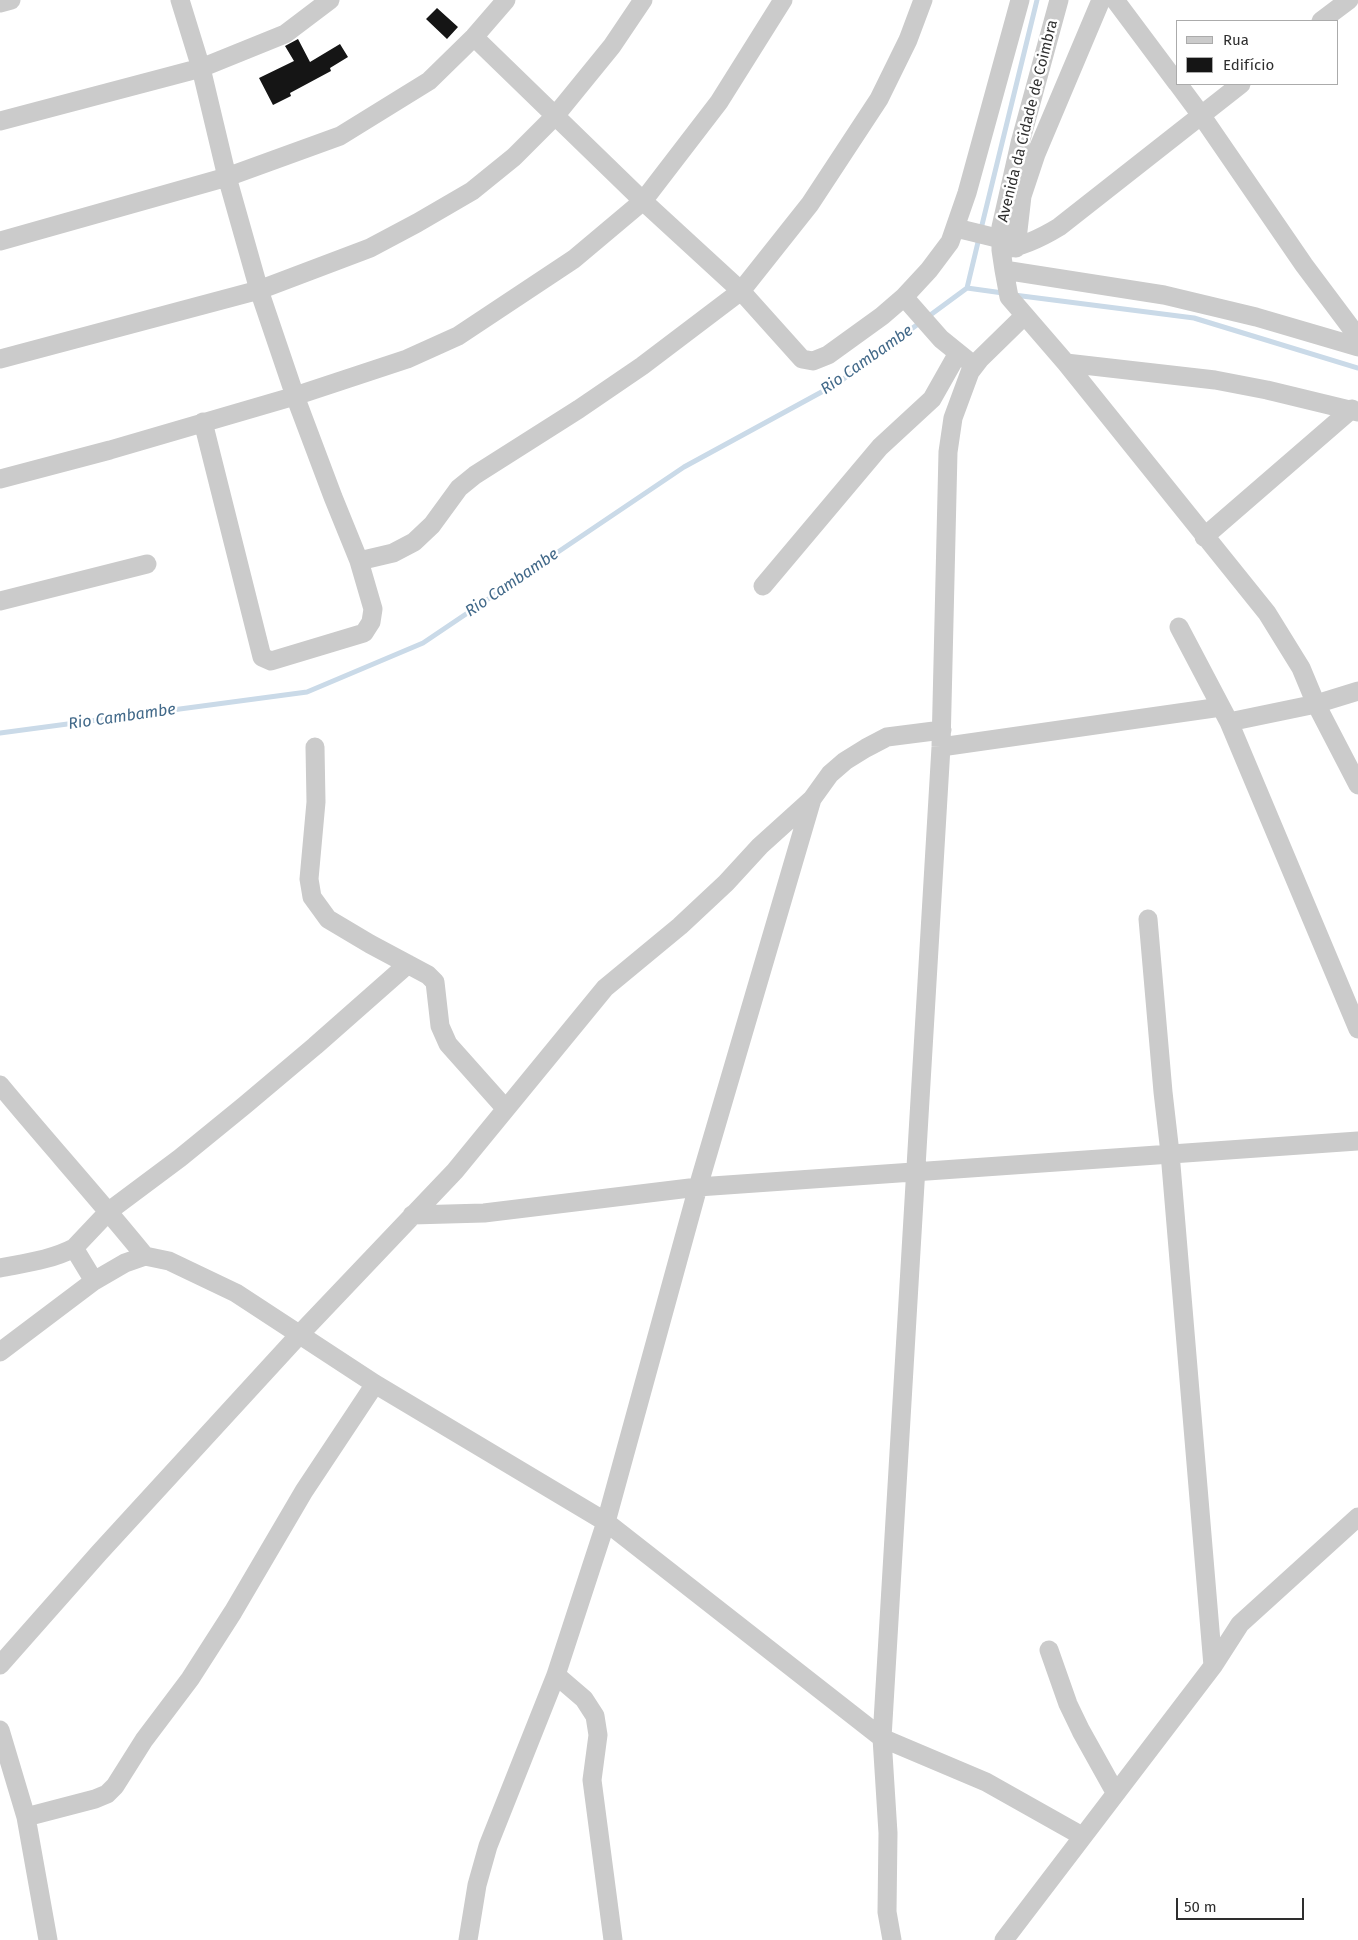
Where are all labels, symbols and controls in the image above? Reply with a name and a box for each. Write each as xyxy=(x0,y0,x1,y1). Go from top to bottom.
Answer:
street label: Avenida da Cidade de Coimbra xyxy=(994,18,1062,224)
legend xyxy=(1176,20,1338,85)
text: Rua xyxy=(1223,31,1249,49)
text: Edifício xyxy=(1223,56,1274,74)
water label: Rio Cambambe xyxy=(817,321,917,399)
water label: Rio Cambambe xyxy=(462,545,562,621)
water label: Rio Cambambe xyxy=(67,700,177,734)
scale bar xyxy=(1178,1888,1306,1920)
text: 50 m xyxy=(1184,1898,1217,1916)

